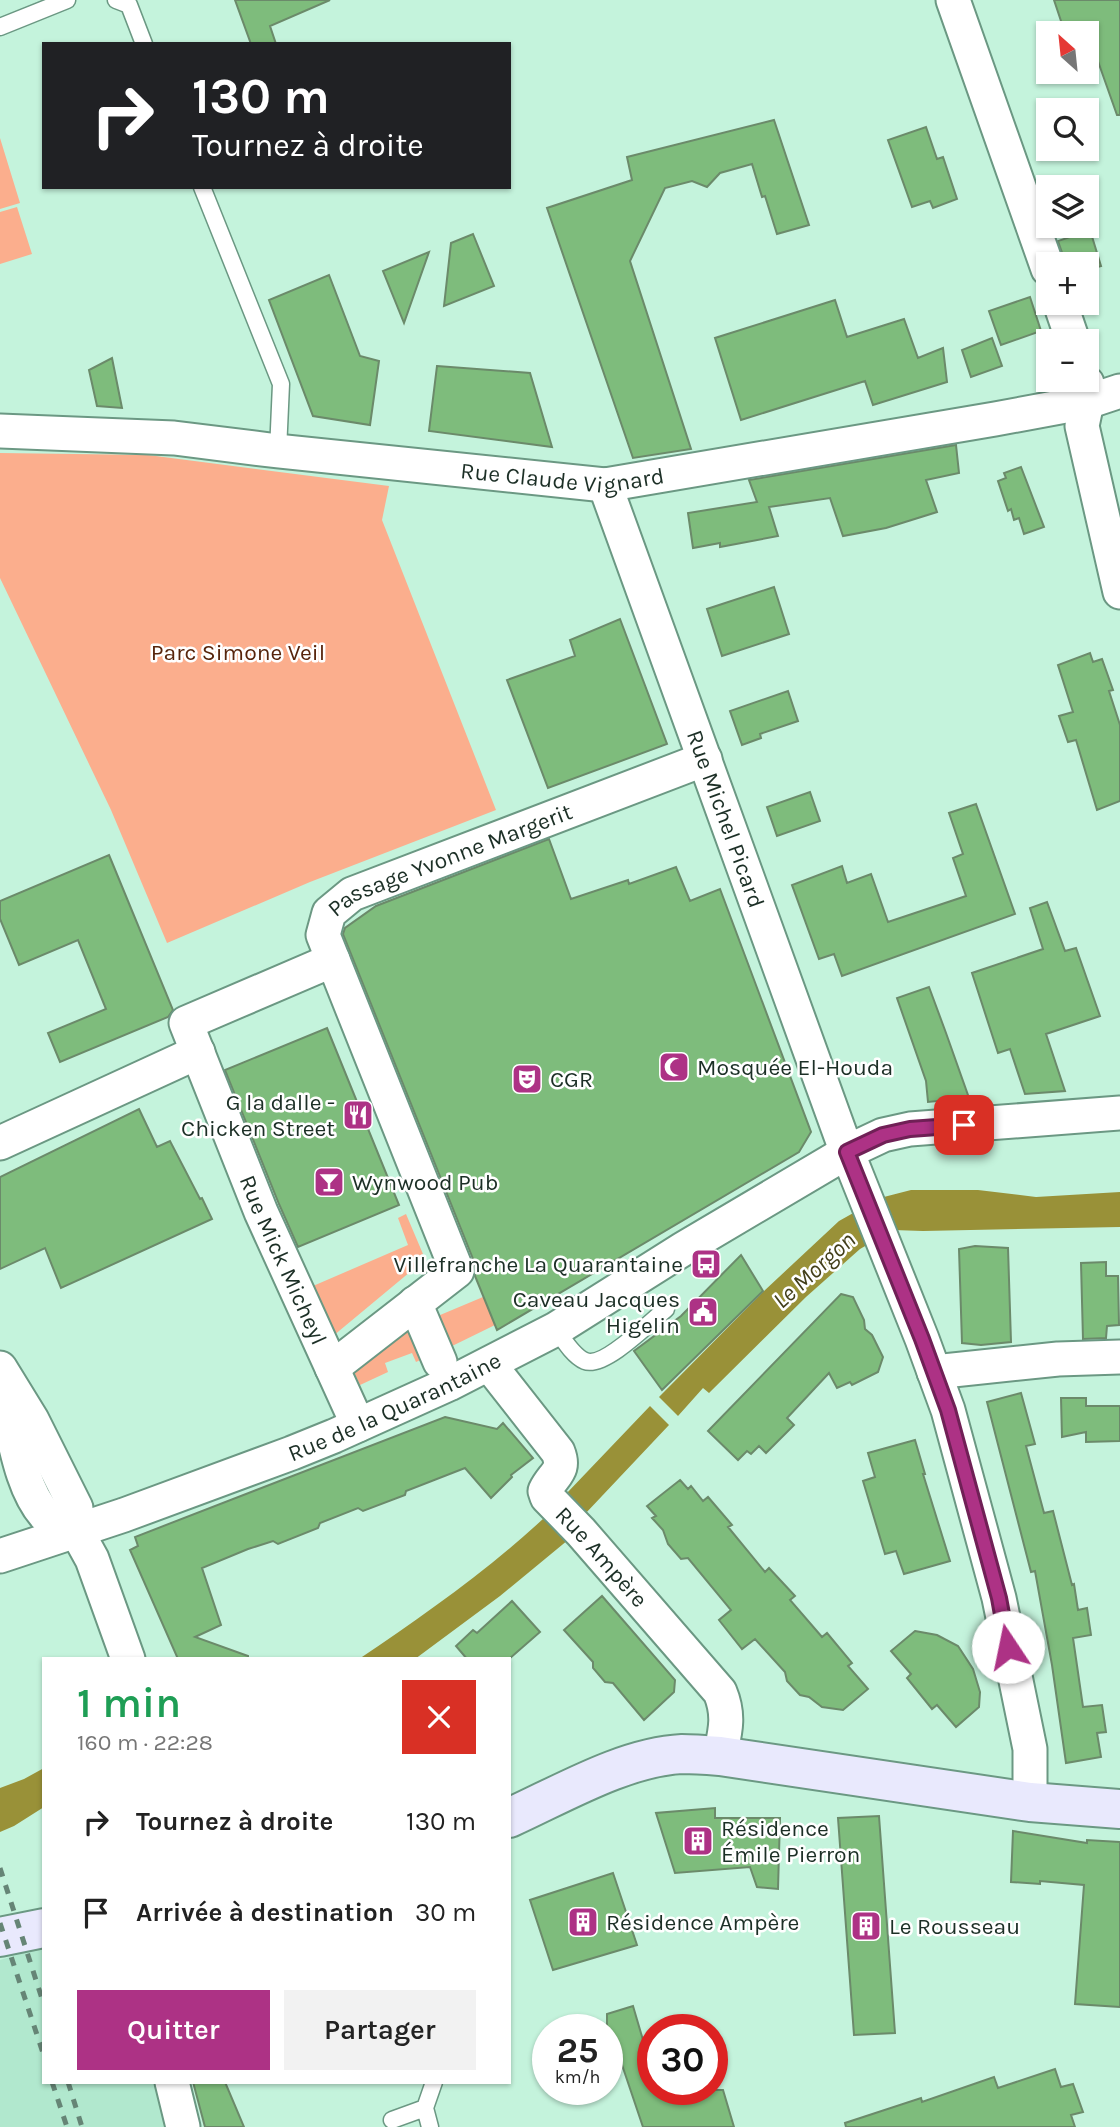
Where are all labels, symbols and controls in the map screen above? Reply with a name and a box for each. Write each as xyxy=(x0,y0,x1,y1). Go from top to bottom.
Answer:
north arrow xyxy=(1036,21,1099,84)
map controls xyxy=(1036,21,1099,392)
text: 130 m xyxy=(192,68,330,125)
icon: right xyxy=(77,70,168,161)
button: search xyxy=(1036,98,1099,161)
text: Tournez à droite xyxy=(192,127,424,164)
button: layers xyxy=(1036,175,1099,238)
button: + xyxy=(1036,252,1099,315)
button: − xyxy=(1036,329,1099,392)
street label: Rue Claude Vignard xyxy=(459,457,666,499)
park label: Parc Simone Veil xyxy=(151,639,325,666)
street label: Rue Michel Picard xyxy=(681,726,770,912)
street label: Passage Yvonne Margerit xyxy=(322,798,576,922)
mosque icon: Mosquée El-Houda xyxy=(657,1050,691,1084)
place label: Mosquée El-Houda xyxy=(697,1054,893,1081)
theatre icon: CGR xyxy=(510,1062,544,1096)
place label: CGR xyxy=(550,1066,593,1093)
place label: G la dalle - Chicken Street xyxy=(181,1089,335,1142)
pin xyxy=(934,1095,994,1155)
restaurant icon: G la dalle - Chicken Street xyxy=(341,1098,375,1132)
icon: arrive xyxy=(945,1106,983,1144)
bar icon: Wynwood Pub xyxy=(312,1165,346,1199)
place label: Wynwood Pub xyxy=(352,1169,498,1196)
street label: Rue Mick Micheyl xyxy=(234,1171,333,1349)
water label: Le Morgon xyxy=(767,1226,861,1314)
bus stop icon: Villefranche La Quarantaine xyxy=(689,1247,723,1281)
place label: Villefranche La Quarantaine xyxy=(394,1251,683,1278)
place label: Caveau Jacques Higelin xyxy=(513,1286,680,1339)
public building icon: Caveau Jacques Higelin xyxy=(686,1295,720,1329)
street label: Rue de la Quarantaine xyxy=(284,1347,506,1467)
street label: Rue Ampère xyxy=(550,1501,653,1613)
position arrow xyxy=(971,1610,1045,1684)
text: 1 min xyxy=(77,1678,181,1728)
button: close xyxy=(402,1680,476,1754)
text: 160 m · 22:28 xyxy=(77,1729,213,1756)
icon: right xyxy=(77,1803,115,1841)
text: Tournez à droite xyxy=(136,1806,333,1837)
text: 130 m xyxy=(406,1806,476,1837)
place label: Résidence Émile Pierron xyxy=(721,1815,860,1868)
building icon: Résidence Émile Pierron xyxy=(681,1824,715,1858)
icon: arrive xyxy=(77,1894,115,1932)
text: Arrivée à destination xyxy=(136,1897,394,1928)
text: 30 m xyxy=(415,1897,476,1928)
building icon: Résidence Ampère xyxy=(566,1905,600,1939)
place label: Résidence Ampère xyxy=(606,1909,799,1936)
building icon: Le Rousseau xyxy=(849,1909,883,1943)
place label: Le Rousseau xyxy=(889,1913,1020,1940)
button: Quitter xyxy=(77,1990,270,2070)
button: Partager xyxy=(284,1990,476,2070)
speed limit sign: 30 xyxy=(637,2014,728,2105)
text: 25 xyxy=(557,2030,598,2071)
text: km/h xyxy=(555,2066,600,2088)

